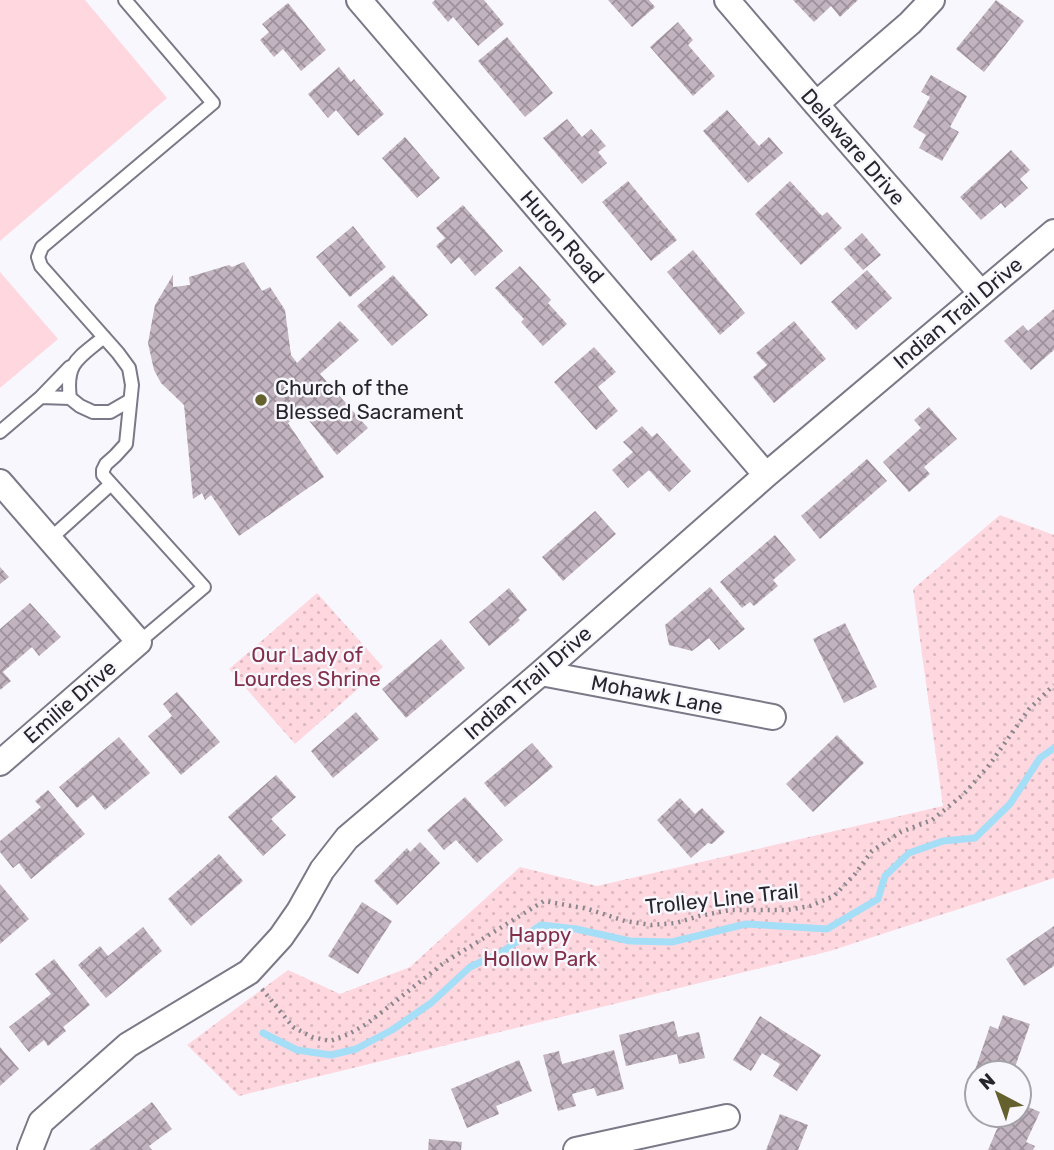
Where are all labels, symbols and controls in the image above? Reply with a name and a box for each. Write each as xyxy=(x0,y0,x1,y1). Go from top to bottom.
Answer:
street label: Delaware Drive xyxy=(796,83,911,210)
street label: Huron Road xyxy=(515,185,610,288)
street label: Indian Trail Drive xyxy=(888,251,1027,374)
place label: Church of the Blessed Sacrament xyxy=(275,375,464,424)
marker: Church of the Blessed Sacrament xyxy=(253,392,269,408)
street label: Indian Trail Drive xyxy=(459,620,597,745)
park label: Our Lady of Lourdes Shrine xyxy=(233,642,381,691)
street label: Emilie Drive xyxy=(18,655,121,748)
street label: Mohawk Lane xyxy=(589,669,725,720)
street label: Trolley Line Trail xyxy=(644,878,800,919)
park label: Happy Hollow Park xyxy=(483,922,597,971)
north arrow xyxy=(963,1059,1033,1129)
text: N xyxy=(974,1068,1000,1095)

